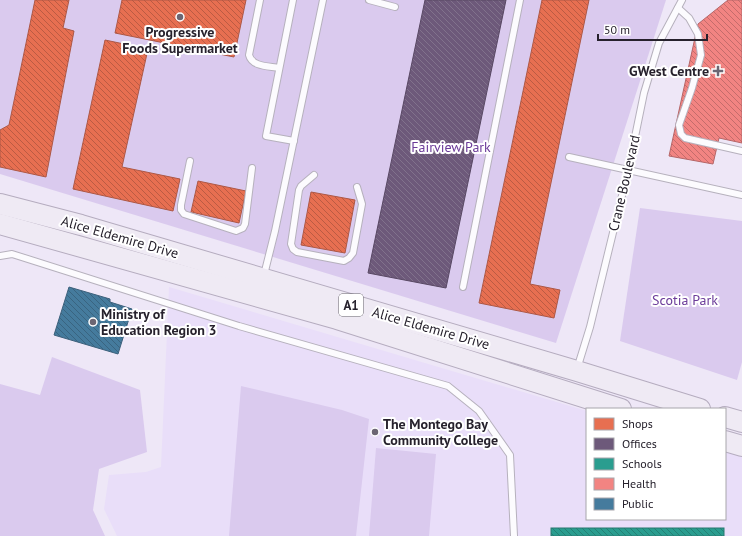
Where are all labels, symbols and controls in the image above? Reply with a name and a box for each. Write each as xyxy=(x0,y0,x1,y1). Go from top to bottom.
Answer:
marker: Progressive Foods Supermarket xyxy=(175,12,185,22)
scale bar xyxy=(598,16,707,42)
text: 50 m xyxy=(604,22,630,37)
place label: Progressive Foods Supermarket xyxy=(122,23,238,57)
place label: GWest Centre xyxy=(629,62,709,80)
marker: GWest Centre xyxy=(712,65,724,77)
street label: Crane Boulevard xyxy=(604,133,644,233)
park label: Fairview Park xyxy=(411,138,491,156)
street label: Alice Eldemire Drive xyxy=(59,212,181,262)
park label: Scotia Park xyxy=(652,291,718,309)
road number: A1 xyxy=(339,294,363,316)
street label: Alice Eldemire Drive xyxy=(370,303,492,353)
place label: Ministry of Education Region 3 xyxy=(101,305,216,339)
marker: Ministry of Education Region 3 xyxy=(88,317,98,327)
legend xyxy=(586,408,726,520)
place label: The Montego Bay Community College xyxy=(383,415,498,449)
text: Shops xyxy=(622,416,653,431)
marker: The Montego Bay Community College xyxy=(370,427,380,437)
text: Offices xyxy=(622,436,657,451)
text: Schools xyxy=(622,456,662,471)
text: Health xyxy=(622,476,656,491)
text: Public xyxy=(622,496,654,511)

